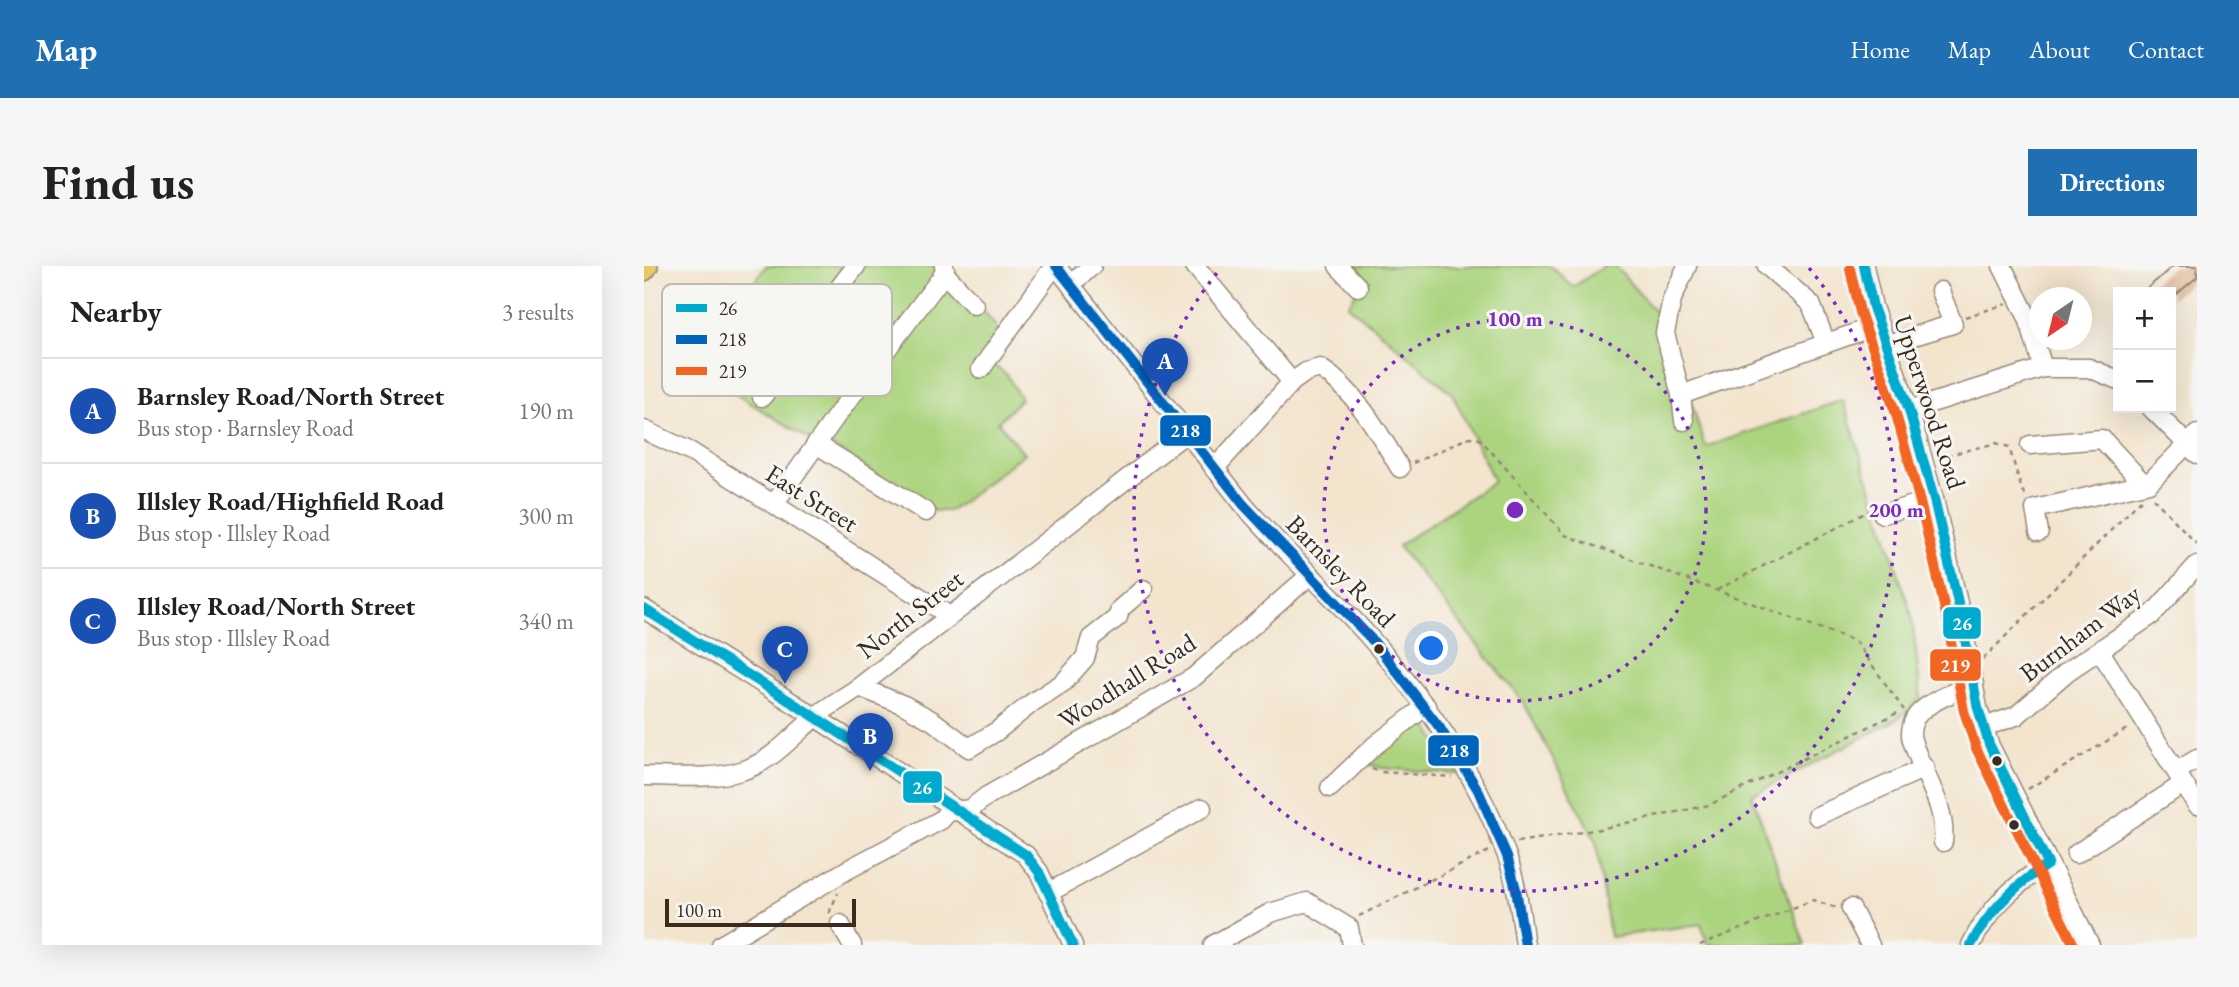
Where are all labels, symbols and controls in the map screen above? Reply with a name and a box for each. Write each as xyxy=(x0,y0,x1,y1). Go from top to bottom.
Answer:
text: Map xyxy=(35,28,97,71)
text: Home xyxy=(1850,34,1910,65)
text: Map xyxy=(1948,34,1991,65)
text: About xyxy=(2029,34,2090,65)
text: Contact xyxy=(2128,34,2204,65)
button: Directions xyxy=(2028,149,2197,216)
text: Find us xyxy=(42,150,194,214)
legend xyxy=(662,284,892,396)
north arrow xyxy=(2029,287,2092,350)
map controls xyxy=(2113,287,2176,413)
button: + xyxy=(2113,287,2176,350)
text: Nearby xyxy=(70,292,162,331)
text: 26 xyxy=(719,296,737,321)
text: 3 results xyxy=(502,297,574,327)
text: 100 m xyxy=(1487,305,1543,332)
street label: Upperwood Road xyxy=(1886,311,1974,494)
text: 218 xyxy=(719,327,746,352)
pin: A xyxy=(1142,338,1188,396)
button: − xyxy=(2113,350,2176,413)
text: 219 xyxy=(719,359,746,384)
text: Barnsley Road/North Street xyxy=(137,379,444,413)
text: A xyxy=(85,396,101,426)
text: 190 m xyxy=(518,396,574,426)
text: Bus stop · Barnsley Road xyxy=(137,413,354,443)
line badge: 218 xyxy=(1159,414,1212,447)
text: 218 xyxy=(1170,418,1200,443)
street label: East Street xyxy=(759,456,865,540)
text: Illsley Road/Highfield Road xyxy=(137,484,444,518)
text: 200 m xyxy=(1868,496,1924,523)
centre of rings xyxy=(1503,498,1527,522)
text: B xyxy=(86,501,100,531)
text: 300 m xyxy=(518,501,574,531)
street label: Barnsley Road xyxy=(1279,507,1404,635)
text: Bus stop · Illsley Road xyxy=(137,518,330,548)
street label: North Street xyxy=(850,562,970,666)
street label: Burnham Way xyxy=(2013,576,2148,690)
text: Illsley Road/North Street xyxy=(137,589,415,623)
text: C xyxy=(85,606,101,636)
text: 340 m xyxy=(518,606,574,636)
line badge: 26 xyxy=(1942,606,1982,640)
text: 26 xyxy=(1952,611,1972,636)
text: Bus stop · Illsley Road xyxy=(137,623,330,653)
street label: Woodhall Road xyxy=(1052,625,1203,737)
pin: C xyxy=(762,626,808,684)
your location xyxy=(1414,631,1448,665)
unlabelled marker xyxy=(1372,642,1386,656)
line badge: 219 xyxy=(1929,648,1982,682)
text: 219 xyxy=(1940,653,1970,678)
pin: B xyxy=(847,713,893,771)
line badge: 218 xyxy=(1427,734,1480,767)
text: 218 xyxy=(1439,738,1469,763)
unlabelled marker xyxy=(1990,754,2004,768)
line badge: 26 xyxy=(902,770,943,804)
text: 26 xyxy=(912,775,932,800)
unlabelled marker xyxy=(2007,818,2021,832)
scale bar xyxy=(665,896,856,928)
text: 100 m xyxy=(676,898,722,923)

